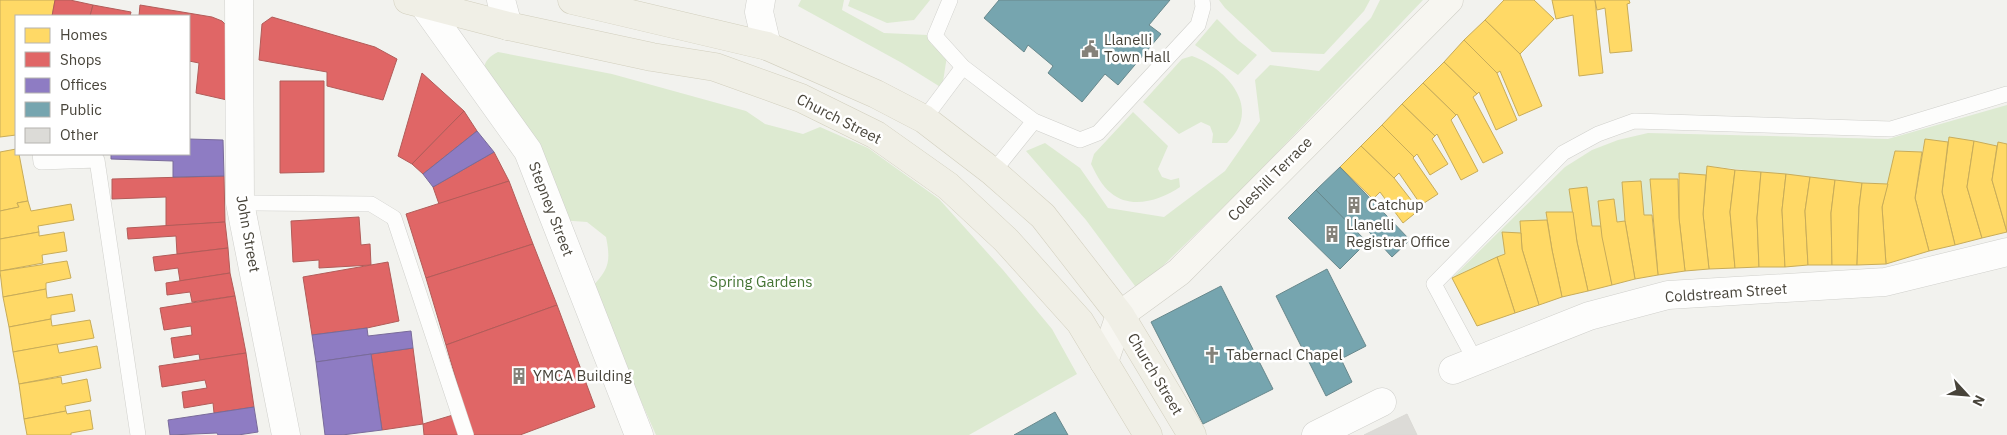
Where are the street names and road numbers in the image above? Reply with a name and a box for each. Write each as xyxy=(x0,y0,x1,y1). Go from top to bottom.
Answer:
street label: Church Street xyxy=(794,89,885,148)
street label: Coleshill Terrace xyxy=(1223,132,1316,225)
street label: Stepney Street xyxy=(525,159,578,259)
street label: John Street xyxy=(232,194,265,274)
street label: Coldstream Street xyxy=(1664,279,1788,306)
street label: Church Street xyxy=(1123,329,1187,418)

